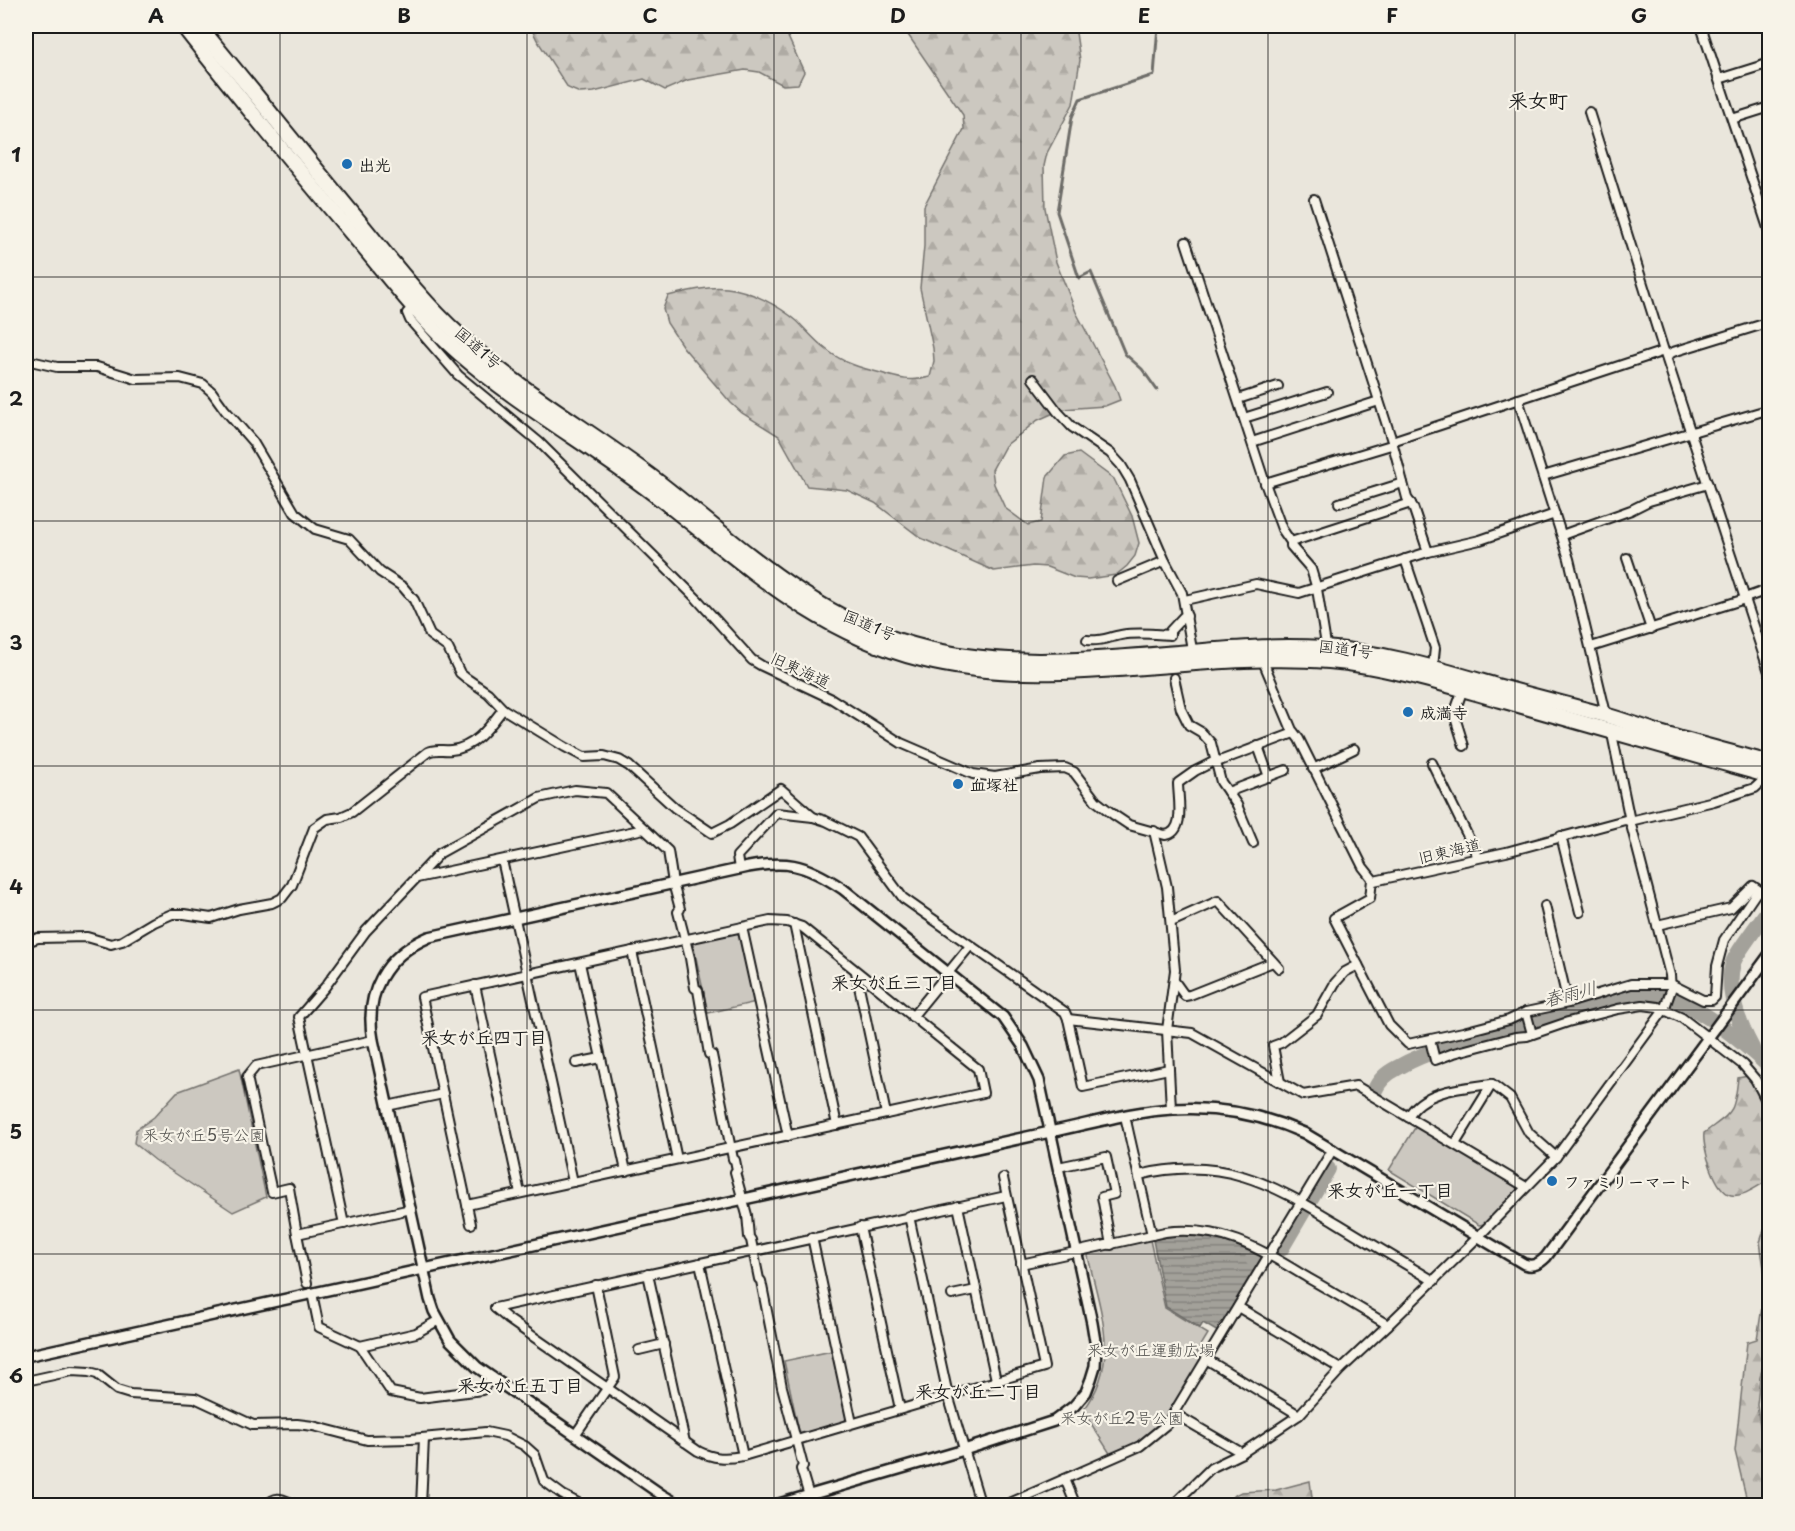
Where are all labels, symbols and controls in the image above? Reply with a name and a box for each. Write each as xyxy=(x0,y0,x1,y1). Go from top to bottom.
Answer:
text: A xyxy=(148,0,164,30)
text: B xyxy=(397,0,411,30)
text: C xyxy=(642,0,658,30)
text: D xyxy=(890,0,906,30)
text: E xyxy=(1138,0,1150,30)
text: F xyxy=(1386,0,1398,30)
text: G xyxy=(1631,0,1647,30)
district label: 釆女町 xyxy=(1508,85,1568,115)
text: 1 xyxy=(11,139,21,169)
place label: 出光 xyxy=(359,152,391,176)
marker: 出光 xyxy=(340,157,354,171)
street label: 国道1号 xyxy=(450,320,508,374)
text: 2 xyxy=(9,383,23,413)
street label: 国道1号 xyxy=(840,602,900,646)
text: 3 xyxy=(9,627,23,657)
street label: 国道1号 xyxy=(1317,633,1375,663)
street label: 旧東海道 xyxy=(767,645,835,693)
place label: 成満寺 xyxy=(1420,700,1468,724)
marker: 成満寺 xyxy=(1401,705,1415,719)
place label: 血塚社 xyxy=(970,772,1018,796)
marker: 血塚社 xyxy=(951,777,965,791)
street label: 旧東海道 xyxy=(1415,831,1483,869)
text: 4 xyxy=(9,871,23,901)
district label: 釆女が丘三丁目 xyxy=(831,968,957,995)
water label: 春雨川 xyxy=(1541,973,1599,1013)
district label: 釆女が丘四丁目 xyxy=(421,1023,547,1050)
text: 5 xyxy=(10,1116,22,1146)
park label: 釆女が丘5号公園 xyxy=(143,1122,265,1146)
place label: ファミリーマート xyxy=(1564,1169,1693,1193)
marker: ファミリーマート xyxy=(1545,1174,1559,1188)
district label: 釆女が丘一丁目 xyxy=(1327,1176,1453,1203)
park label: 釆女が丘運動広場 xyxy=(1087,1337,1215,1361)
text: 6 xyxy=(9,1360,23,1390)
district label: 釆女が丘五丁目 xyxy=(457,1371,583,1398)
district label: 釆女が丘二丁目 xyxy=(915,1377,1041,1404)
park label: 釆女が丘2号公園 xyxy=(1060,1405,1184,1429)

